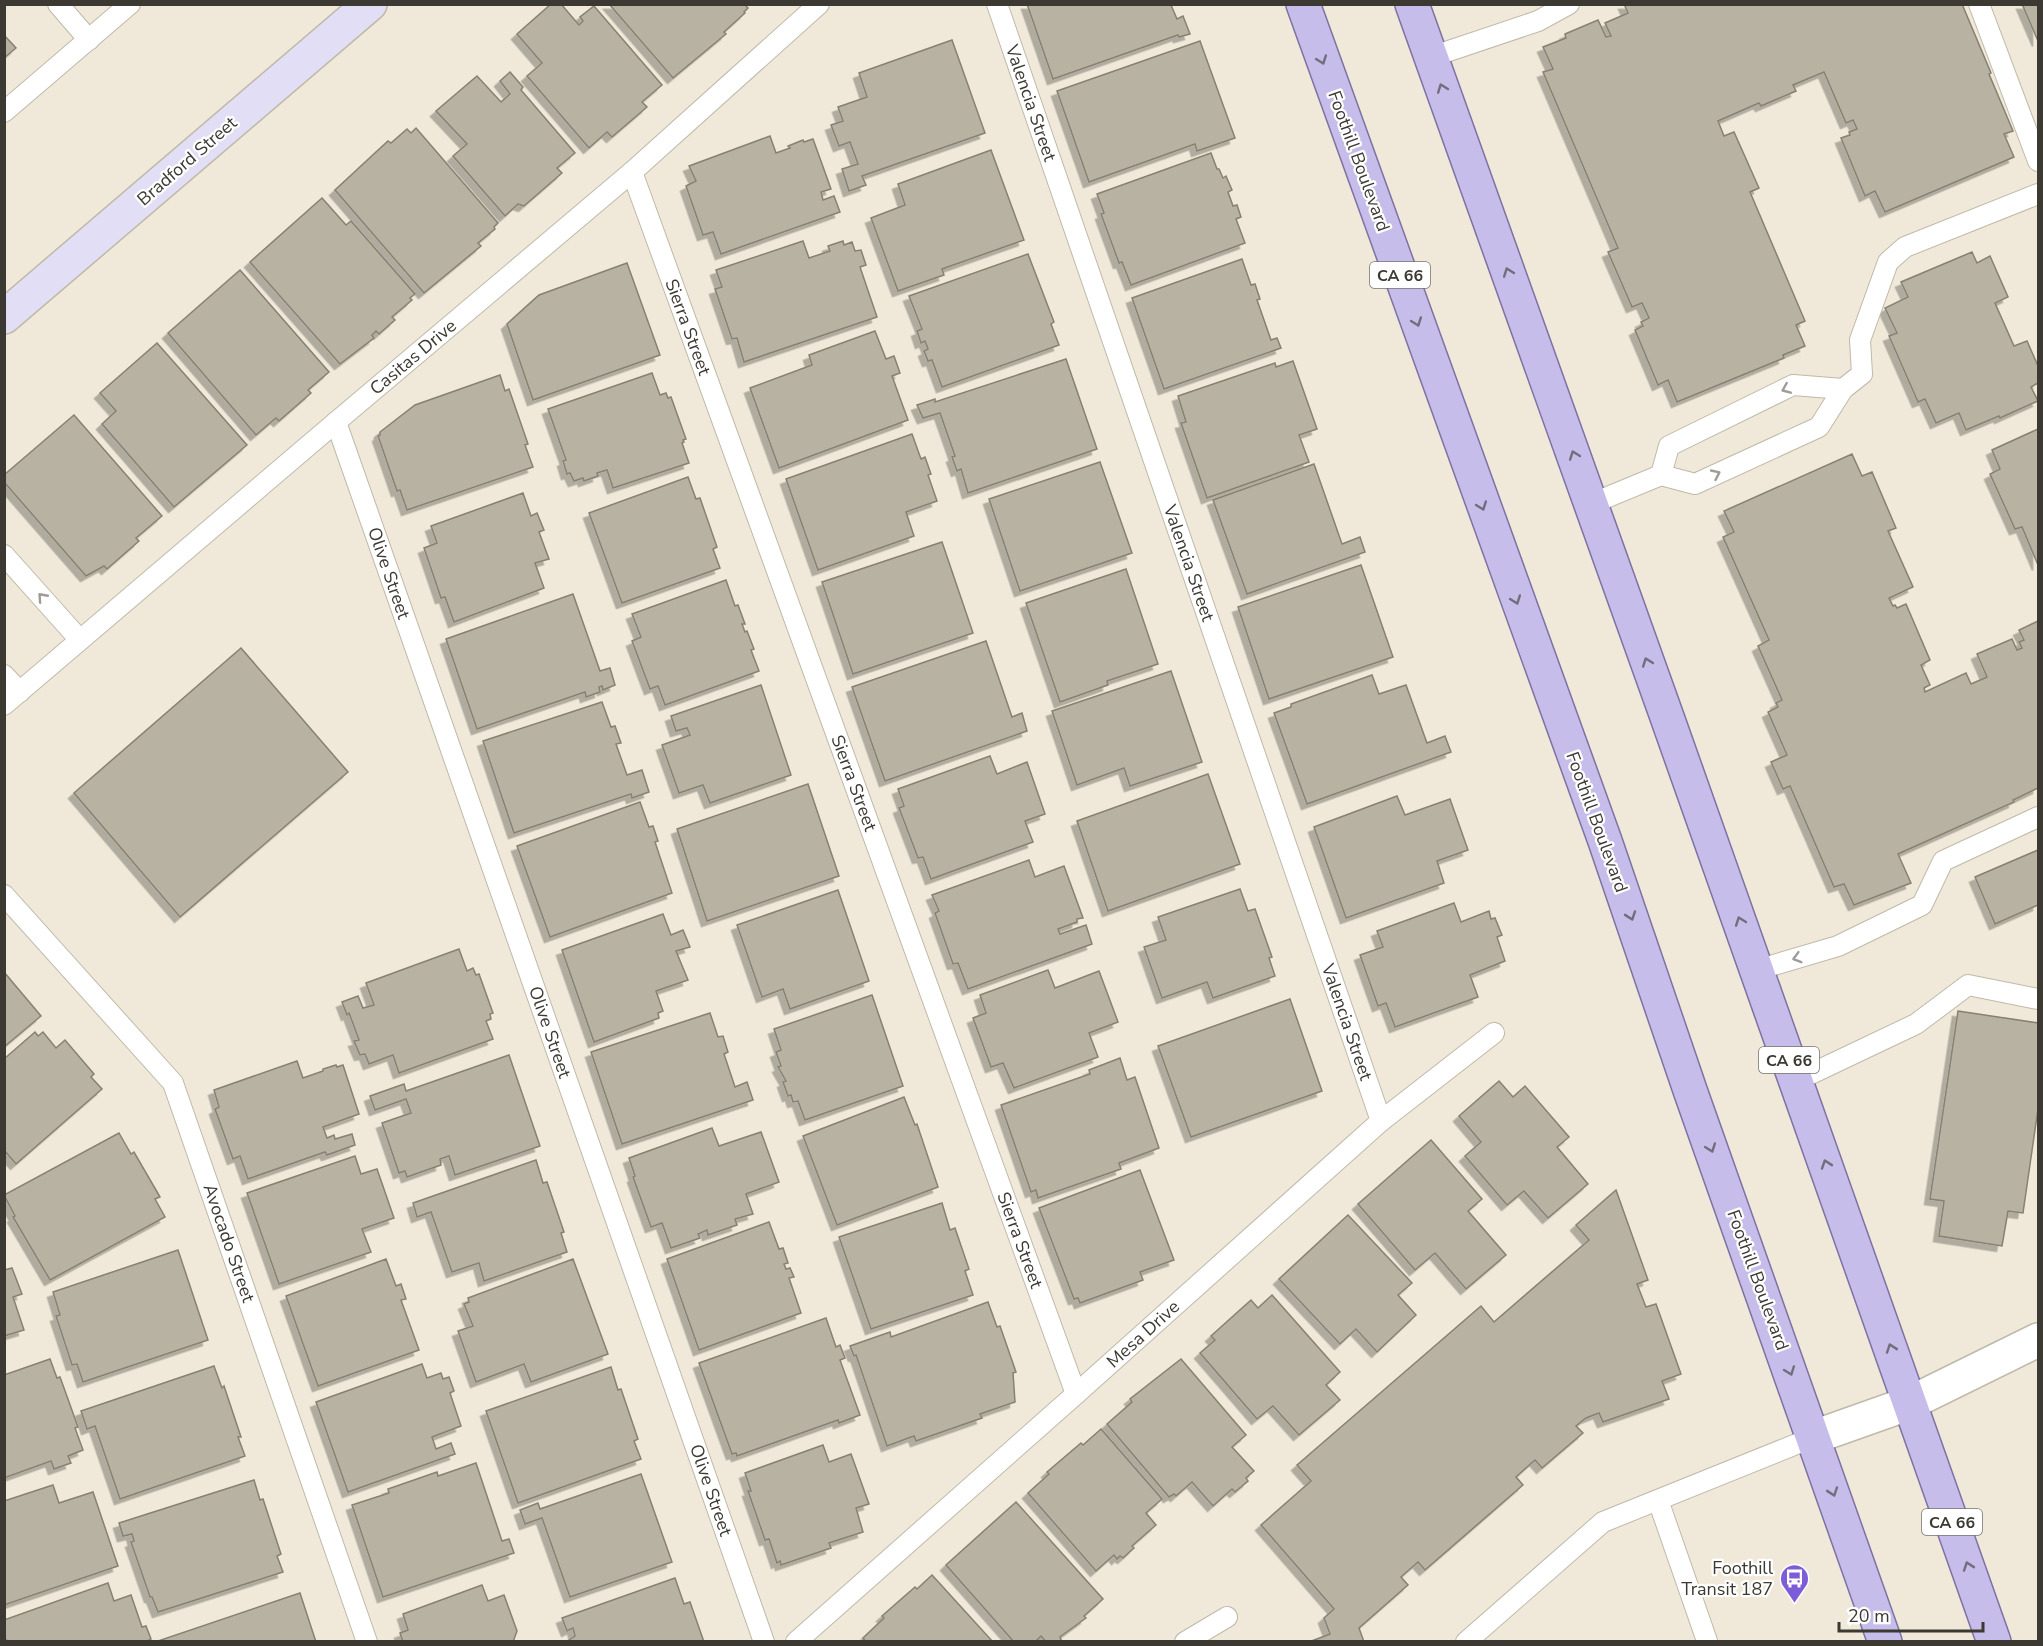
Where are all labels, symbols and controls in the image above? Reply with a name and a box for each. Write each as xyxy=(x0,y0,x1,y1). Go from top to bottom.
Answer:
street label: Valencia Street xyxy=(1000,41,1062,165)
one-way arrow xyxy=(1315,54,1328,64)
one-way arrow xyxy=(1437,83,1450,94)
street label: Foothill Boulevard xyxy=(1322,87,1396,235)
street label: Bradford Street xyxy=(132,111,243,211)
road number: CA 66 xyxy=(1370,262,1430,288)
one-way arrow xyxy=(1503,267,1515,278)
street label: Sierra Street xyxy=(659,275,717,379)
street label: Casitas Drive xyxy=(365,314,461,400)
one-way arrow xyxy=(1409,316,1422,327)
one-way arrow xyxy=(1781,382,1792,394)
one-way arrow xyxy=(1568,450,1581,461)
one-way arrow xyxy=(1710,469,1721,481)
one-way arrow xyxy=(1475,500,1488,511)
street label: Valencia Street xyxy=(1158,501,1220,625)
street label: Olive Street xyxy=(362,524,416,623)
one-way arrow xyxy=(38,594,49,604)
one-way arrow xyxy=(1509,594,1522,604)
one-way arrow xyxy=(1642,657,1655,668)
street label: Sierra Street xyxy=(825,731,883,835)
street label: Foothill Boulevard xyxy=(1560,748,1634,896)
one-way arrow xyxy=(1623,911,1636,921)
one-way arrow xyxy=(1734,916,1747,927)
one-way arrow xyxy=(1792,951,1803,963)
street label: Valencia Street xyxy=(1316,960,1378,1084)
street label: Olive Street xyxy=(523,983,577,1082)
road number: CA 66 xyxy=(1759,1047,1819,1073)
one-way arrow xyxy=(1703,1142,1716,1153)
one-way arrow xyxy=(1820,1160,1833,1170)
street label: Avocado Street xyxy=(197,1181,261,1306)
street label: Sierra Street xyxy=(991,1188,1049,1292)
street label: Foothill Boulevard xyxy=(1721,1206,1795,1354)
street label: Mesa Drive xyxy=(1101,1295,1185,1373)
one-way arrow xyxy=(1885,1343,1898,1354)
one-way arrow xyxy=(1783,1365,1796,1376)
street label: Olive Street xyxy=(684,1441,738,1540)
one-way arrow xyxy=(1826,1487,1838,1497)
road number: CA 66 xyxy=(1922,1509,1982,1535)
place label: Foothill Transit 187 xyxy=(1681,1556,1774,1601)
bus stop icon: Foothill Transit 187 xyxy=(1778,1562,1810,1604)
one-way arrow xyxy=(1962,1562,1975,1572)
scale bar xyxy=(1839,1595,1983,1633)
text: 20 m xyxy=(1848,1604,1890,1628)

